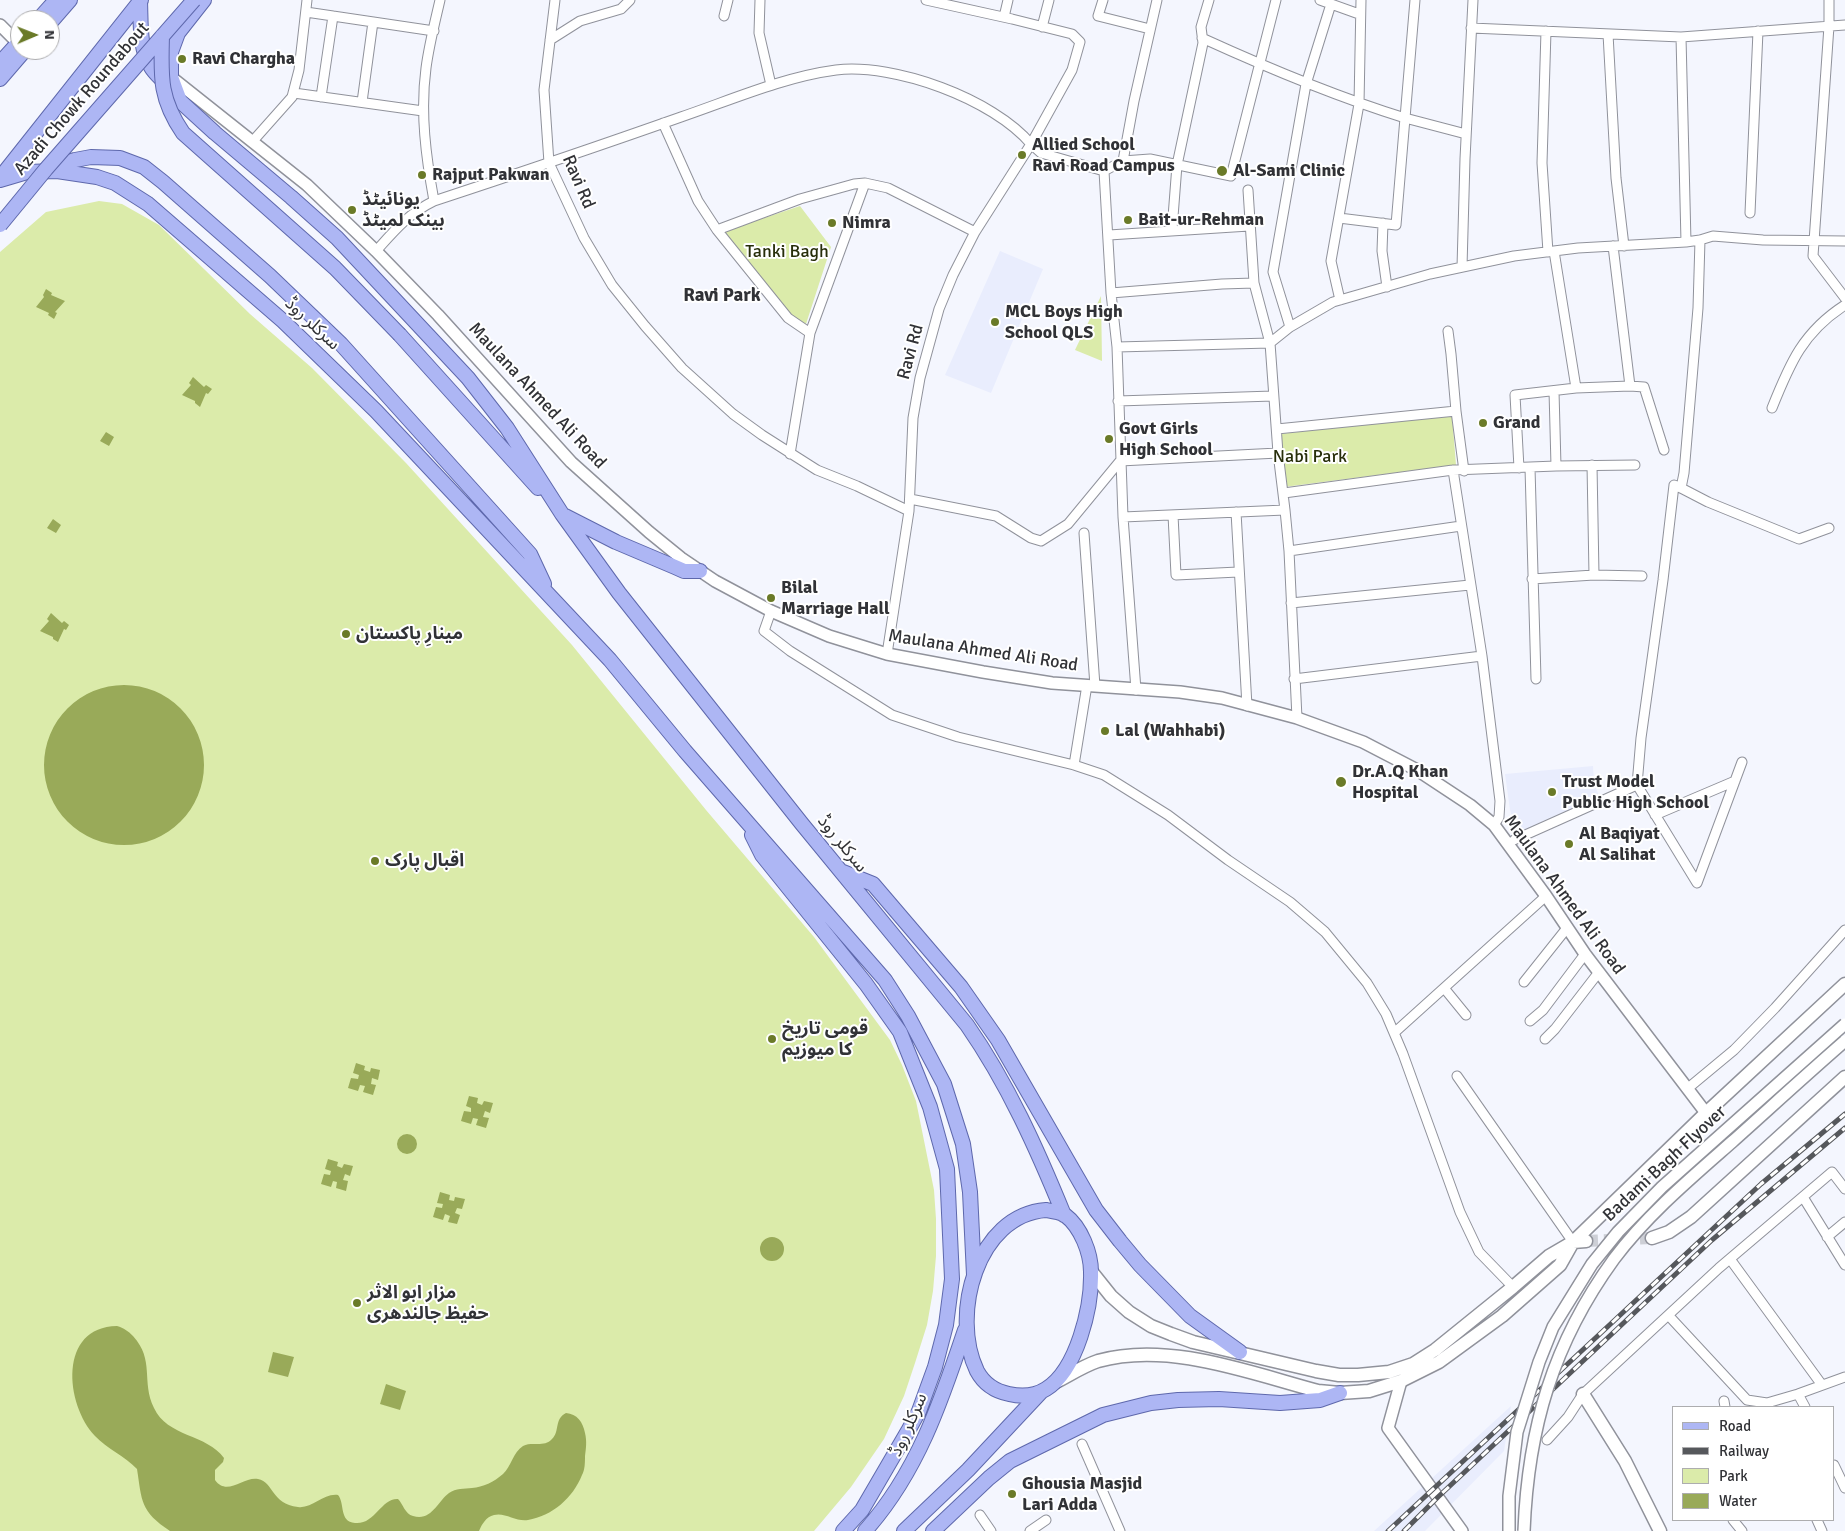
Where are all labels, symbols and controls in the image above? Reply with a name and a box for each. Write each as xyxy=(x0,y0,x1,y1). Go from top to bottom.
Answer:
north arrow xyxy=(10,10,60,60)
street label: Azadi Chowk Roundabout xyxy=(10,18,154,180)
text: N xyxy=(41,30,58,40)
place label: Ravi Chargha xyxy=(192,48,295,70)
marker: Ravi Chargha xyxy=(176,53,188,65)
place label: Allied School Ravi Road Campus xyxy=(1032,134,1175,176)
marker: Allied School Ravi Road Campus xyxy=(1016,149,1028,161)
street label: Ravi Rd xyxy=(557,152,599,212)
place label: Al-Sami Clinic xyxy=(1233,160,1345,182)
place label: Rajput Pakwan xyxy=(432,164,549,186)
marker: Al-Sami Clinic xyxy=(1215,164,1229,178)
marker: Rajput Pakwan xyxy=(416,169,428,181)
place label: یونائیٹڈ بینک لمیٹڈ xyxy=(362,189,445,232)
marker: یونائیٹڈ بینک لمیٹڈ xyxy=(346,204,358,216)
place label: Bait-ur-Rehman xyxy=(1138,209,1264,231)
place label: Nimra xyxy=(842,212,891,234)
marker: Bait-ur-Rehman xyxy=(1122,214,1134,226)
marker: Nimra xyxy=(826,217,838,229)
park label: Tanki Bagh xyxy=(745,241,829,263)
district label: Ravi Park xyxy=(683,285,761,307)
street label: سرکلر روڈ xyxy=(280,293,344,355)
place label: MCL Boys High School QLS xyxy=(1005,301,1123,344)
marker: MCL Boys High School QLS xyxy=(989,316,1001,328)
street label: Maulana Ahmed Ali Road xyxy=(464,318,610,474)
street label: Ravi Rd xyxy=(893,322,929,382)
place label: Grand xyxy=(1493,412,1541,434)
marker: Grand xyxy=(1477,417,1489,429)
place label: Govt Girls High School xyxy=(1119,418,1213,460)
marker: Govt Girls High School xyxy=(1103,433,1115,445)
park label: Nabi Park xyxy=(1273,446,1347,468)
place label: Bilal Marriage Hall xyxy=(781,577,890,620)
marker: Bilal Marriage Hall xyxy=(765,592,777,604)
place label: مینارِ پاکستان xyxy=(356,623,463,645)
street label: Maulana Ahmed Ali Road xyxy=(887,625,1079,677)
marker: مینارِ پاکستان xyxy=(340,628,352,640)
place label: Lal (Wahhabi) xyxy=(1115,720,1225,742)
marker: Lal (Wahhabi) xyxy=(1099,725,1111,737)
place label: Dr.A.Q Khan Hospital xyxy=(1352,761,1448,804)
place label: Trust Model Public High School xyxy=(1562,771,1709,814)
marker: Dr.A.Q Khan Hospital xyxy=(1334,775,1348,789)
marker: Trust Model Public High School xyxy=(1546,786,1558,798)
street label: سرکلر روڈ xyxy=(812,811,872,877)
street label: Maulana Ahmed Ali Road xyxy=(1499,811,1629,979)
place label: Al Baqiyat Al Salihat xyxy=(1579,823,1660,866)
marker: Al Baqiyat Al Salihat xyxy=(1563,838,1575,850)
place label: اقبال پارک xyxy=(385,850,464,872)
marker: اقبال پارک xyxy=(369,855,381,867)
place label: قومی تاریخ کا میوزیم xyxy=(782,1018,868,1060)
marker: قومی تاریخ کا میوزیم xyxy=(766,1033,778,1045)
street label: Badami Bagh Flyover xyxy=(1599,1101,1731,1227)
place label: مزار ابو الاثر حفیظ جالندھری xyxy=(367,1282,489,1325)
marker: مزار ابو الاثر حفیظ جالندھری xyxy=(351,1297,363,1309)
street label: سرکلر روڈ xyxy=(885,1390,933,1460)
legend xyxy=(1672,1406,1835,1521)
text: Road xyxy=(1719,1417,1751,1435)
text: Railway xyxy=(1719,1442,1769,1460)
text: Park xyxy=(1719,1467,1748,1485)
place label: Ghousia Masjid Lari Adda xyxy=(1022,1473,1142,1516)
marker: Ghousia Masjid Lari Adda xyxy=(1006,1488,1018,1500)
text: Water xyxy=(1719,1492,1757,1510)

